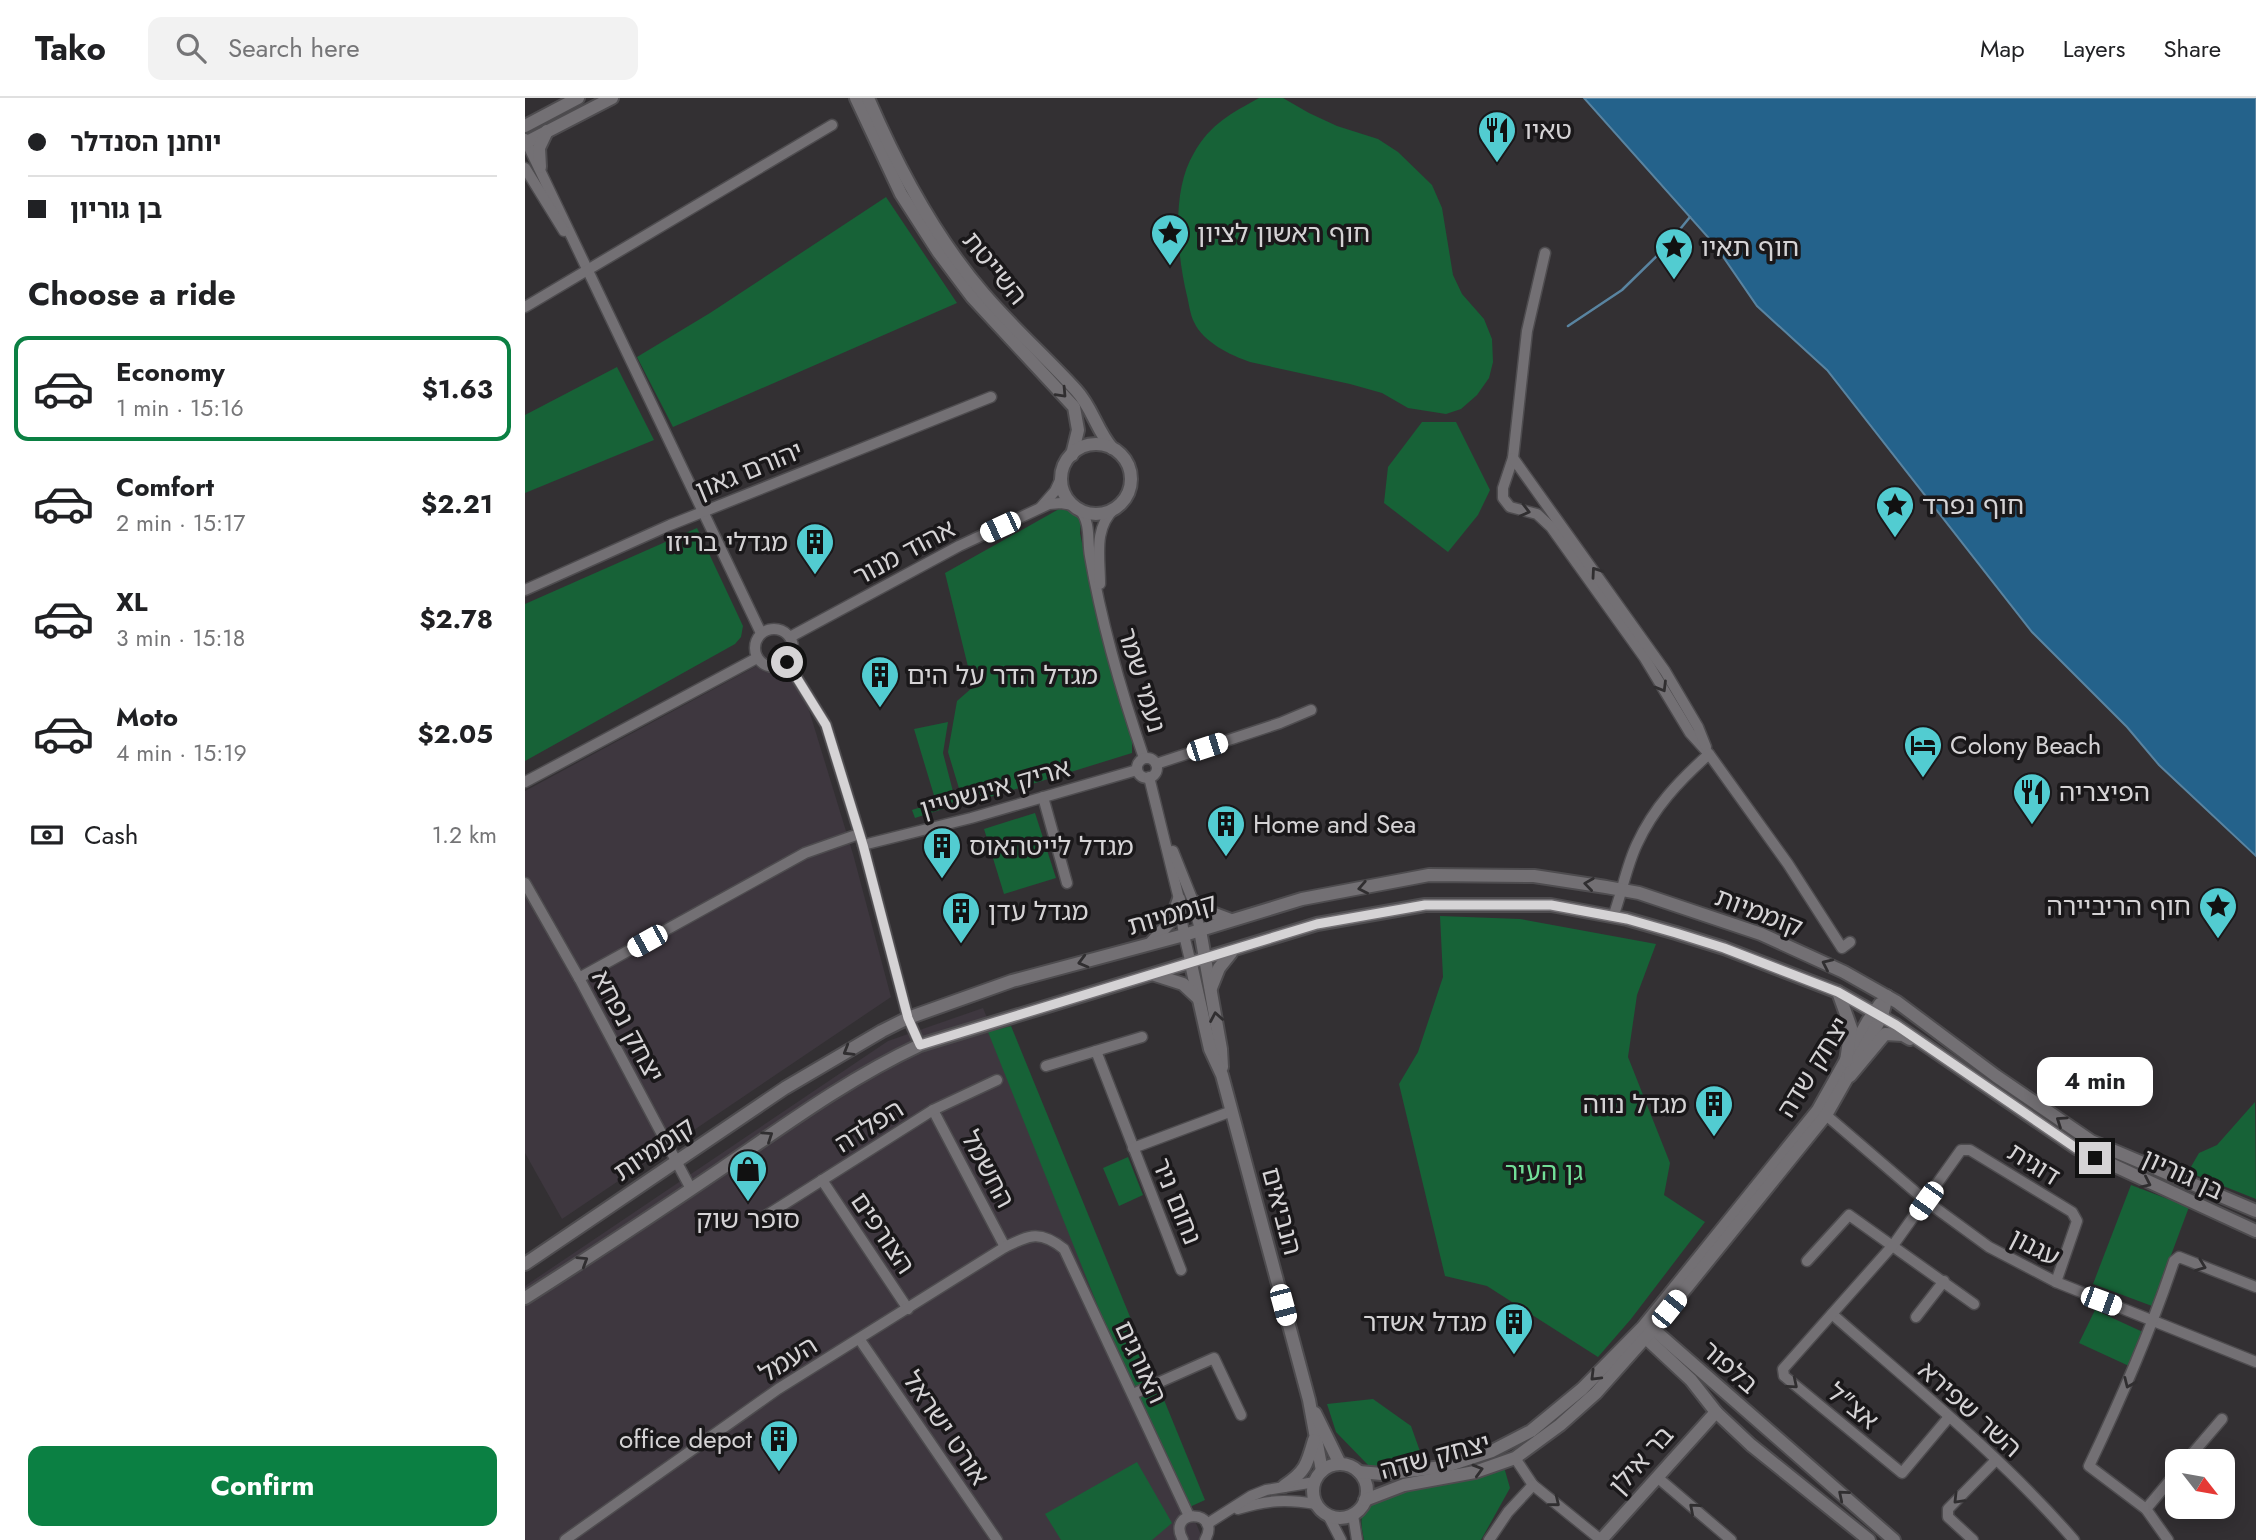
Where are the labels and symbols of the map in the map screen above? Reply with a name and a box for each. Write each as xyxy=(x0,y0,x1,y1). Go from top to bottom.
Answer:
restaurant icon: טאיו xyxy=(1476,109,1518,164)
place label: טאיו xyxy=(1524,111,1572,149)
place icon: חוף ראשון לציון xyxy=(1149,212,1191,267)
place label: חוף ראשון לציון xyxy=(1197,214,1370,252)
street label: השייטת xyxy=(954,223,1036,313)
place icon: חוף תאיו xyxy=(1653,226,1695,281)
place label: חוף תאיו xyxy=(1701,228,1799,266)
one-way arrow xyxy=(1053,385,1066,398)
street label: יהורם גאון xyxy=(690,431,808,509)
place icon: חוף נפרד xyxy=(1874,484,1916,539)
place label: חוף נפרד xyxy=(1922,486,2024,524)
one-way arrow xyxy=(1518,503,1530,517)
street label: אהוד מנור xyxy=(846,509,962,595)
car xyxy=(977,509,1024,545)
building icon: מגדלי בריזו xyxy=(794,521,836,576)
place label: מגדלי בריזו xyxy=(666,523,788,561)
one-way arrow xyxy=(1592,567,1604,580)
street label: נעמי שמר xyxy=(1108,623,1176,737)
route start xyxy=(771,646,803,678)
building icon: מגדל הדר על הים xyxy=(859,654,901,709)
place label: מגדל הדר על הים xyxy=(907,656,1098,694)
one-way arrow xyxy=(1654,680,1667,693)
hotel icon: Colony Beach xyxy=(1902,724,1944,779)
place label: Colony Beach xyxy=(1950,726,2101,764)
car xyxy=(1184,731,1231,763)
street label: אריק אינשטיין xyxy=(916,748,1074,828)
restaurant icon: הפיצריה xyxy=(2011,771,2053,826)
place label: הפיצריה xyxy=(2059,773,2150,811)
building icon: Home and Sea xyxy=(1205,803,1247,858)
place label: Home and Sea xyxy=(1253,805,1416,843)
building icon: מגדל לייטהאוס xyxy=(921,825,963,880)
place label: מגדל לייטהאוס xyxy=(969,827,1134,865)
one-way arrow xyxy=(1583,877,1595,892)
street label: קוממיות xyxy=(1710,878,1808,946)
one-way arrow xyxy=(1357,879,1369,894)
street label: קוממיות xyxy=(1123,883,1221,945)
place icon: חוף הריביירה xyxy=(2197,885,2239,940)
place label: חוף הריביירה xyxy=(2047,887,2191,925)
building icon: מגדל עדן xyxy=(940,890,982,945)
place label: מגדל עדן xyxy=(988,892,1088,930)
car xyxy=(624,922,671,960)
one-way arrow xyxy=(1077,954,1089,969)
one-way arrow xyxy=(1822,959,1834,973)
street label: יצחק נפחא xyxy=(582,963,674,1089)
street label: יצחק שדה xyxy=(1767,1009,1859,1125)
one-way arrow xyxy=(1209,1011,1224,1023)
one-way arrow xyxy=(843,1042,856,1055)
callout: 4 min xyxy=(2037,1056,2153,1105)
building icon: מגדל נווה xyxy=(1693,1083,1735,1138)
place label: מגדל נווה xyxy=(1583,1085,1687,1123)
street label: הפלדה xyxy=(827,1090,911,1162)
street label: קוממיות xyxy=(606,1108,702,1190)
one-way arrow xyxy=(2056,1117,2069,1129)
street label: החשמל xyxy=(952,1123,1024,1215)
one-way arrow xyxy=(760,1132,773,1144)
street label: דוגית xyxy=(2000,1133,2068,1195)
street label: בן גוריון xyxy=(2136,1139,2230,1209)
route end xyxy=(2079,1142,2111,1174)
shop icon: סופר שוק xyxy=(727,1148,769,1203)
street label: נחום ניר xyxy=(1142,1152,1212,1250)
park label: גן העיר xyxy=(1505,1152,1584,1190)
street label: הנביאים xyxy=(1252,1163,1312,1259)
one-way arrow xyxy=(2139,1174,2151,1188)
car xyxy=(1906,1178,1947,1224)
street label: הצורפים xyxy=(842,1184,924,1282)
place label: סופר שוק xyxy=(696,1200,800,1238)
street label: עגנון xyxy=(2003,1218,2067,1276)
one-way arrow xyxy=(575,1257,588,1270)
one-way arrow xyxy=(2194,1257,2206,1271)
car xyxy=(1268,1282,1299,1328)
car xyxy=(2078,1284,2125,1318)
car xyxy=(1648,1286,1691,1332)
building icon: מגדל אשדר xyxy=(1493,1301,1535,1356)
place label: מגדל אשדר xyxy=(1363,1303,1487,1341)
street label: האורגים xyxy=(1105,1314,1177,1410)
street label: העמל xyxy=(751,1326,825,1392)
street label: בלפור xyxy=(1693,1331,1767,1403)
street label: השר שפירא xyxy=(1910,1352,2030,1466)
street label: אורט ישראל xyxy=(894,1363,998,1493)
one-way arrow xyxy=(1591,1368,1603,1380)
street label: אצ"ל xyxy=(1819,1373,1887,1439)
one-way arrow xyxy=(1785,1375,1798,1388)
one-way arrow xyxy=(2123,1376,2137,1388)
street label: בר אילן xyxy=(1600,1417,1682,1503)
building icon: office depot xyxy=(758,1418,800,1473)
place label: office depot xyxy=(619,1420,753,1458)
street label: יצחק שדה xyxy=(1376,1423,1494,1489)
north arrow xyxy=(2165,1449,2235,1519)
one-way arrow xyxy=(1471,1464,1483,1479)
one-way arrow xyxy=(1838,1491,1851,1503)
one-way arrow xyxy=(1953,1491,1966,1504)
one-way arrow xyxy=(1547,1494,1559,1507)
one-way arrow xyxy=(1689,1504,1702,1516)

